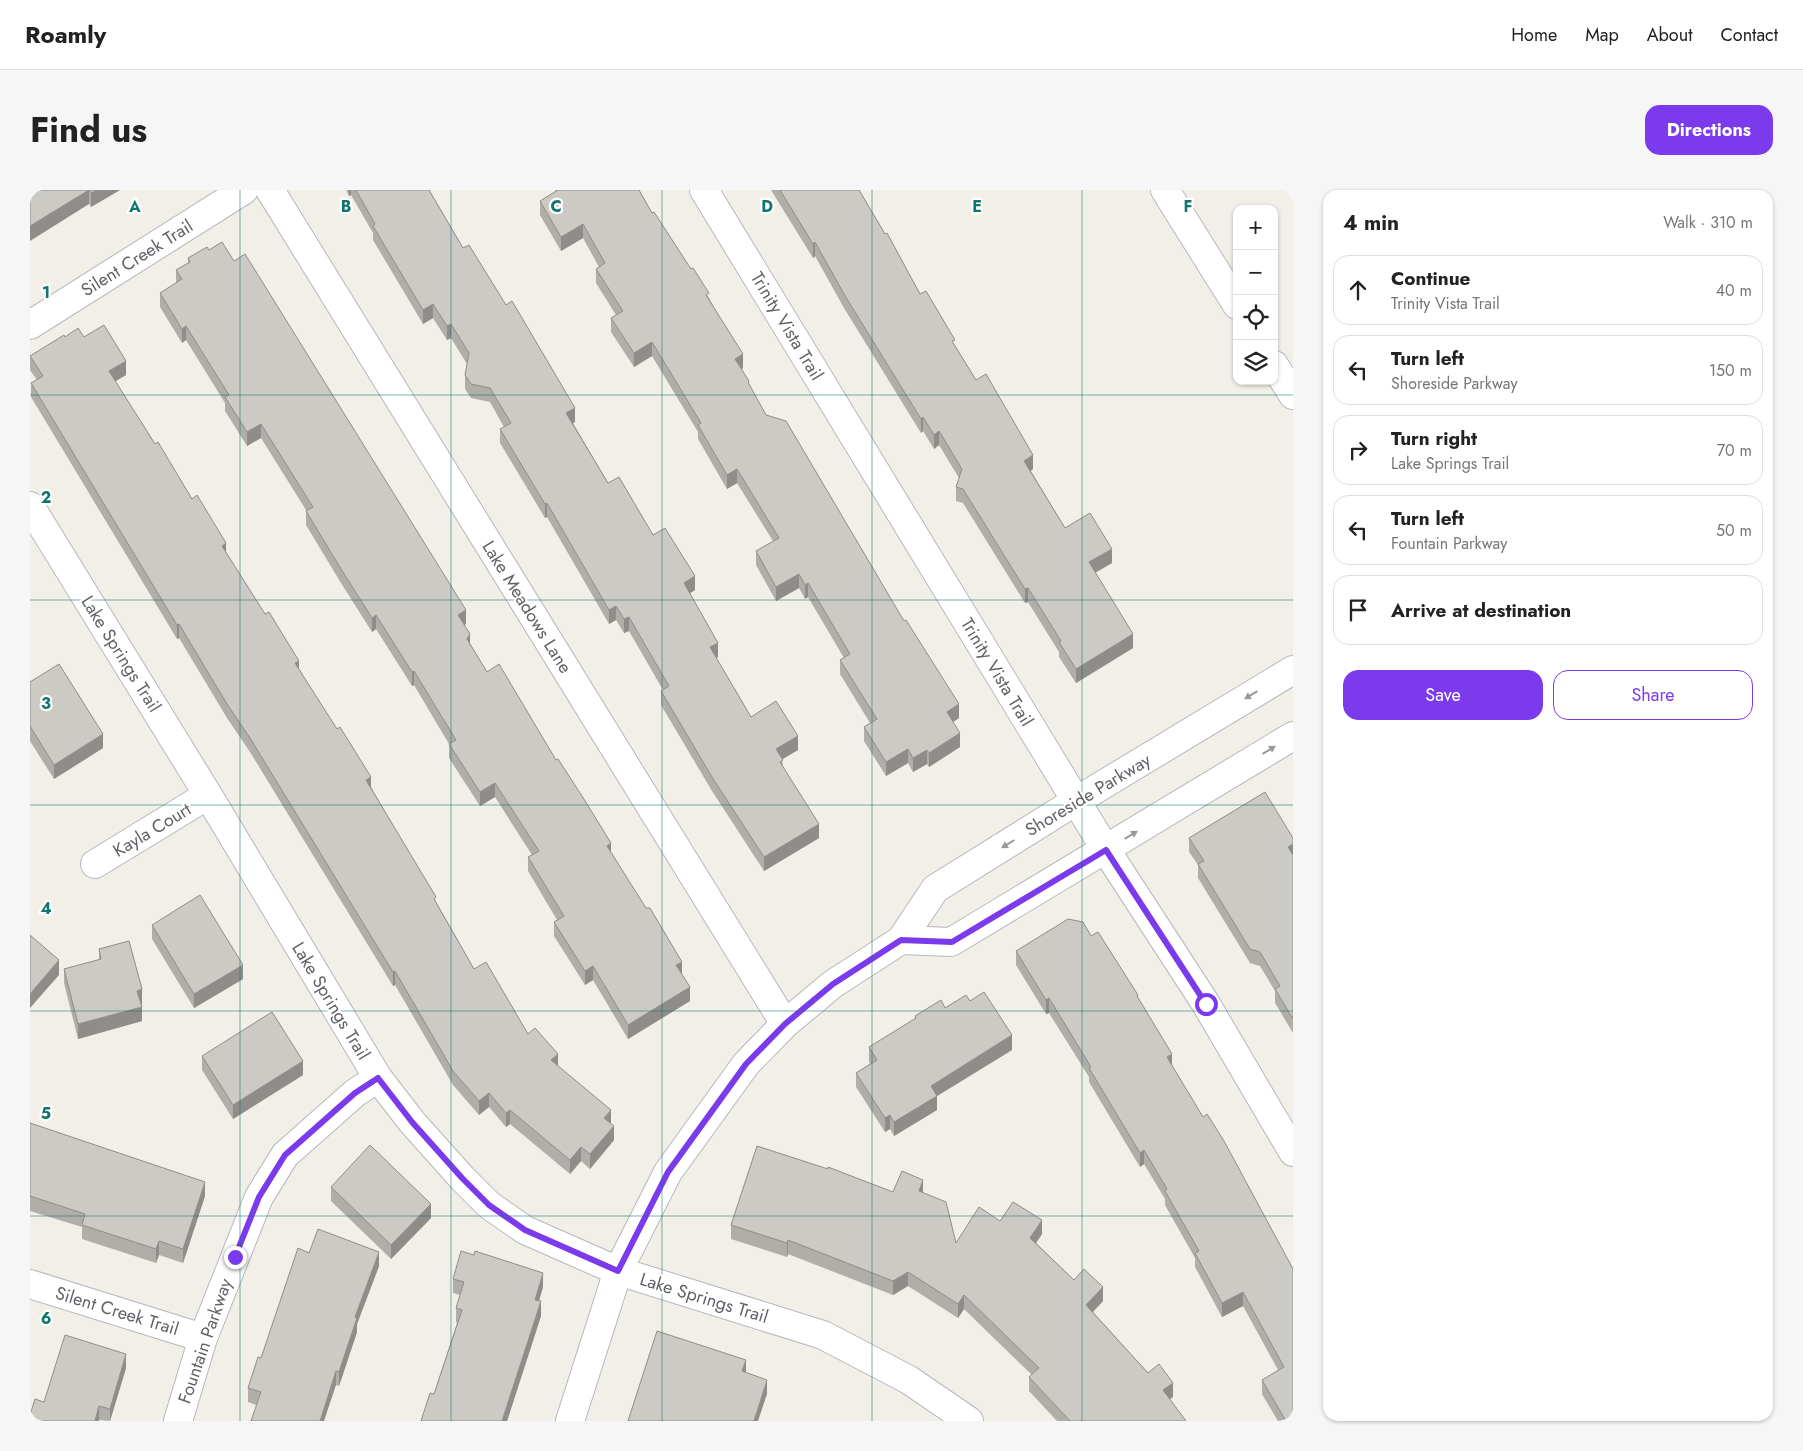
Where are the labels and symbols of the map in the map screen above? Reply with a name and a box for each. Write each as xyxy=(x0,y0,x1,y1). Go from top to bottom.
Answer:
text: A xyxy=(128,195,141,218)
text: B xyxy=(341,195,351,218)
text: C xyxy=(550,195,562,218)
text: D xyxy=(761,195,773,218)
text: E xyxy=(972,195,982,218)
text: F xyxy=(1184,195,1192,218)
street label: Silent Creek Trail xyxy=(76,213,198,303)
street label: Trinity Vista Trail xyxy=(744,267,830,385)
text: 1 xyxy=(42,281,50,304)
text: 2 xyxy=(41,486,51,509)
street label: Lake Meadows Lane xyxy=(476,536,578,678)
street label: Lake Springs Trail xyxy=(75,591,167,717)
street label: Trinity Vista Trail xyxy=(954,613,1040,731)
one-way arrow xyxy=(1245,691,1258,700)
text: 3 xyxy=(41,692,51,715)
one-way arrow xyxy=(1263,746,1276,755)
street label: Shoreside Parkway xyxy=(1020,747,1156,843)
street label: Kayla Court xyxy=(108,796,197,864)
one-way arrow xyxy=(1124,830,1137,839)
one-way arrow xyxy=(1001,839,1014,848)
text: 4 xyxy=(40,897,52,920)
street label: Lake Springs Trail xyxy=(286,937,376,1065)
route start xyxy=(1195,993,1218,1016)
text: 5 xyxy=(41,1102,51,1125)
route end xyxy=(224,1246,247,1269)
street label: Lake Springs Trail xyxy=(637,1266,771,1330)
street label: Fountain Parkway xyxy=(171,1275,239,1407)
street label: Silent Creek Trail xyxy=(52,1280,182,1342)
text: 6 xyxy=(41,1307,51,1330)

